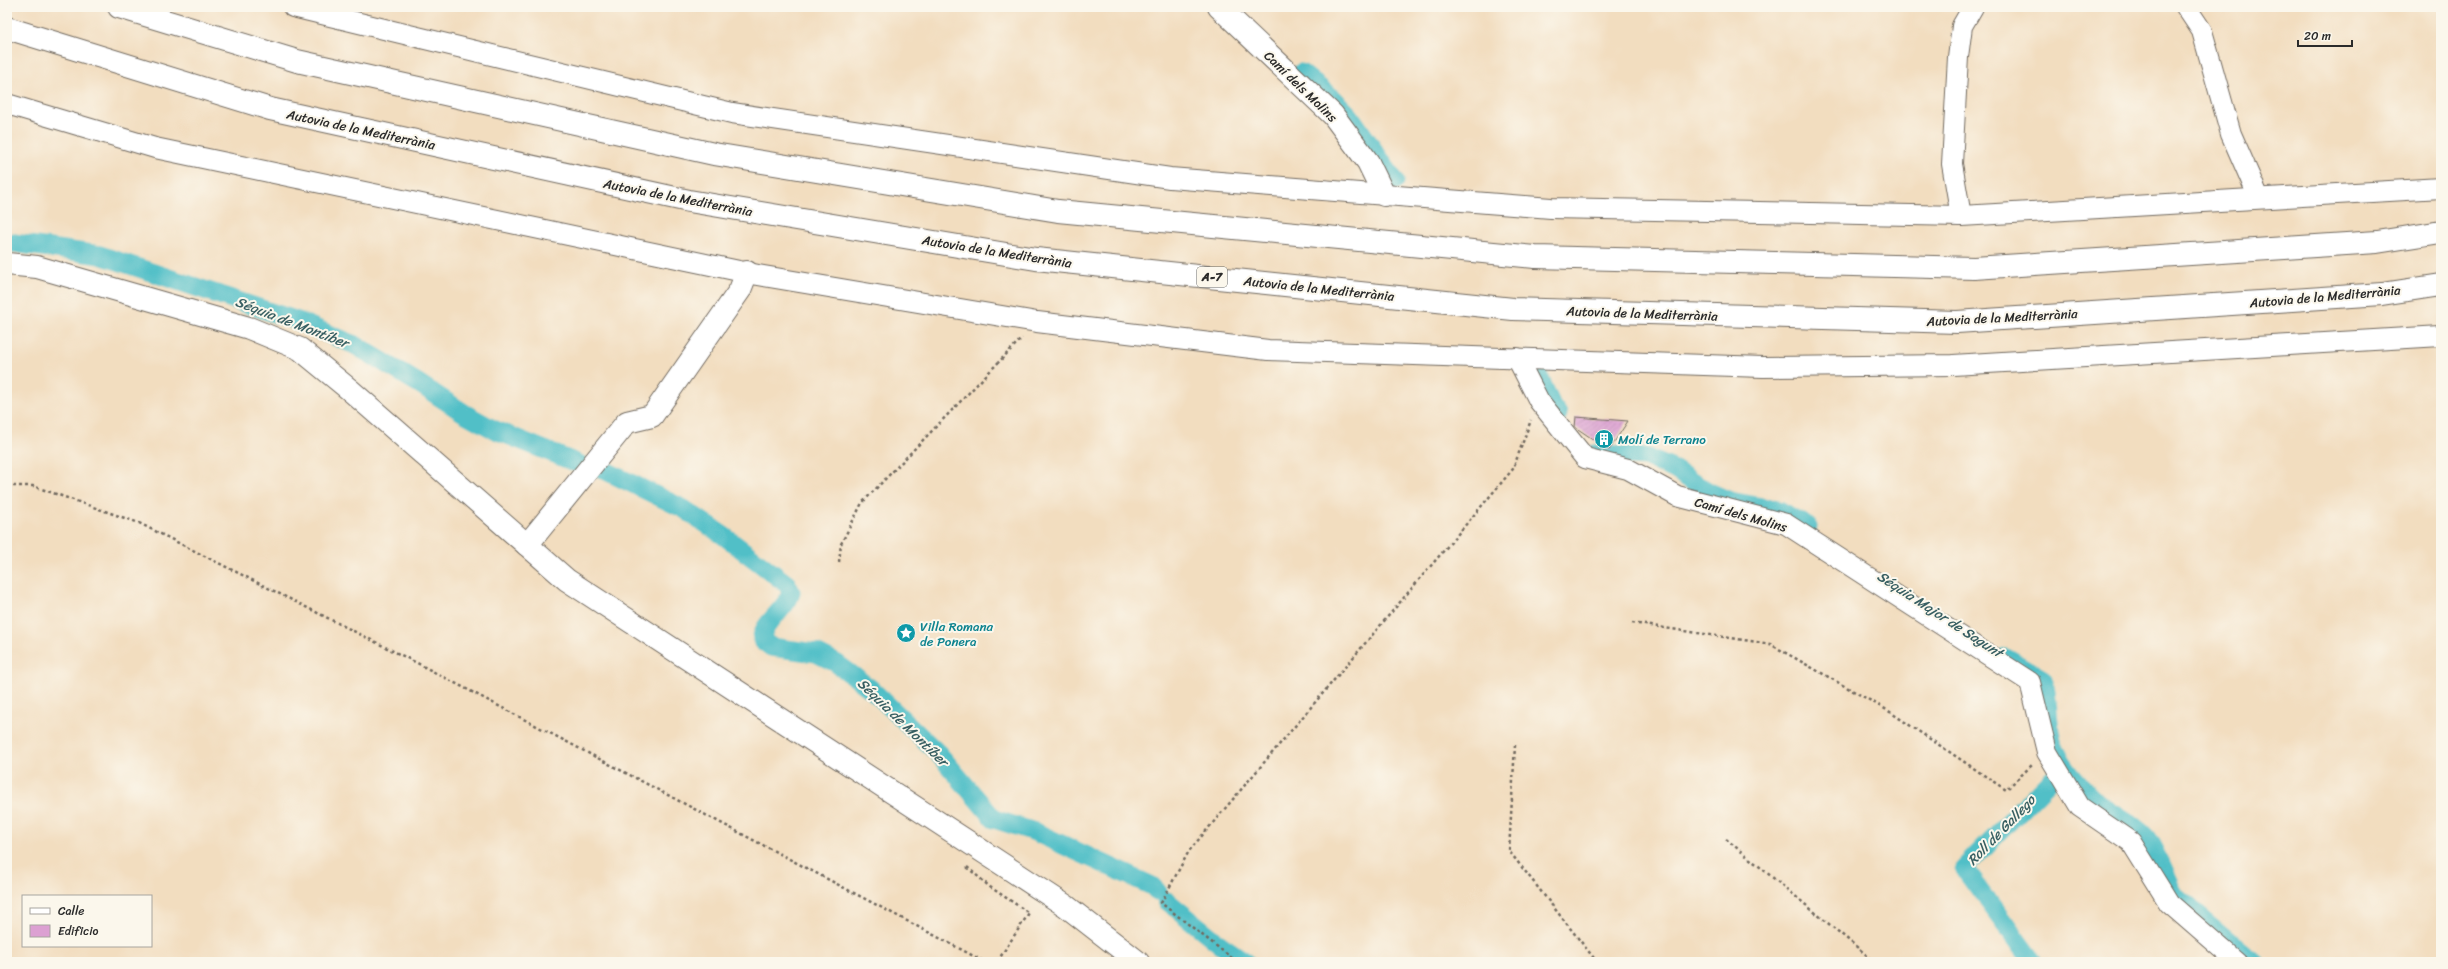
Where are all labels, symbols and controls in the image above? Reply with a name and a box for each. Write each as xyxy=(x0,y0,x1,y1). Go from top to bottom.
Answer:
scale bar xyxy=(2298,22,2352,48)
text: 20 m xyxy=(2304,25,2331,47)
street label: Camí dels Molins xyxy=(1258,45,1344,129)
street label: Autovia de la Mediterrània xyxy=(283,102,438,157)
street label: Autovia de la Mediterrània xyxy=(600,172,755,223)
street label: Autovia de la Mediterrània xyxy=(919,228,1074,275)
road number: A-7 xyxy=(1197,267,1227,287)
street label: Autovia de la Mediterrània xyxy=(1241,269,1396,308)
street label: Autovia de la Mediterrània xyxy=(2248,278,2402,315)
water label: Séquia de Montíber xyxy=(232,289,354,356)
street label: Autovia de la Mediterrània xyxy=(1565,299,1719,328)
street label: Autovia de la Mediterrània xyxy=(1925,302,2079,333)
building icon: Molí de Terrano xyxy=(1593,428,1615,450)
place label: Molí de Terrano xyxy=(1618,428,1706,451)
street label: Camí dels Molins xyxy=(1692,490,1791,539)
water label: Séquia Major de Sagunt xyxy=(1872,564,2010,666)
place label: Villa Romana de Ponera xyxy=(920,615,993,653)
place icon: Villa Romana de Ponera xyxy=(895,622,917,644)
water label: Séquia de Montíber xyxy=(851,672,956,774)
water label: Roll de Gallego xyxy=(1961,788,2042,872)
legend xyxy=(22,895,152,947)
text: Calle xyxy=(58,900,85,922)
text: Edificio xyxy=(58,920,98,942)

